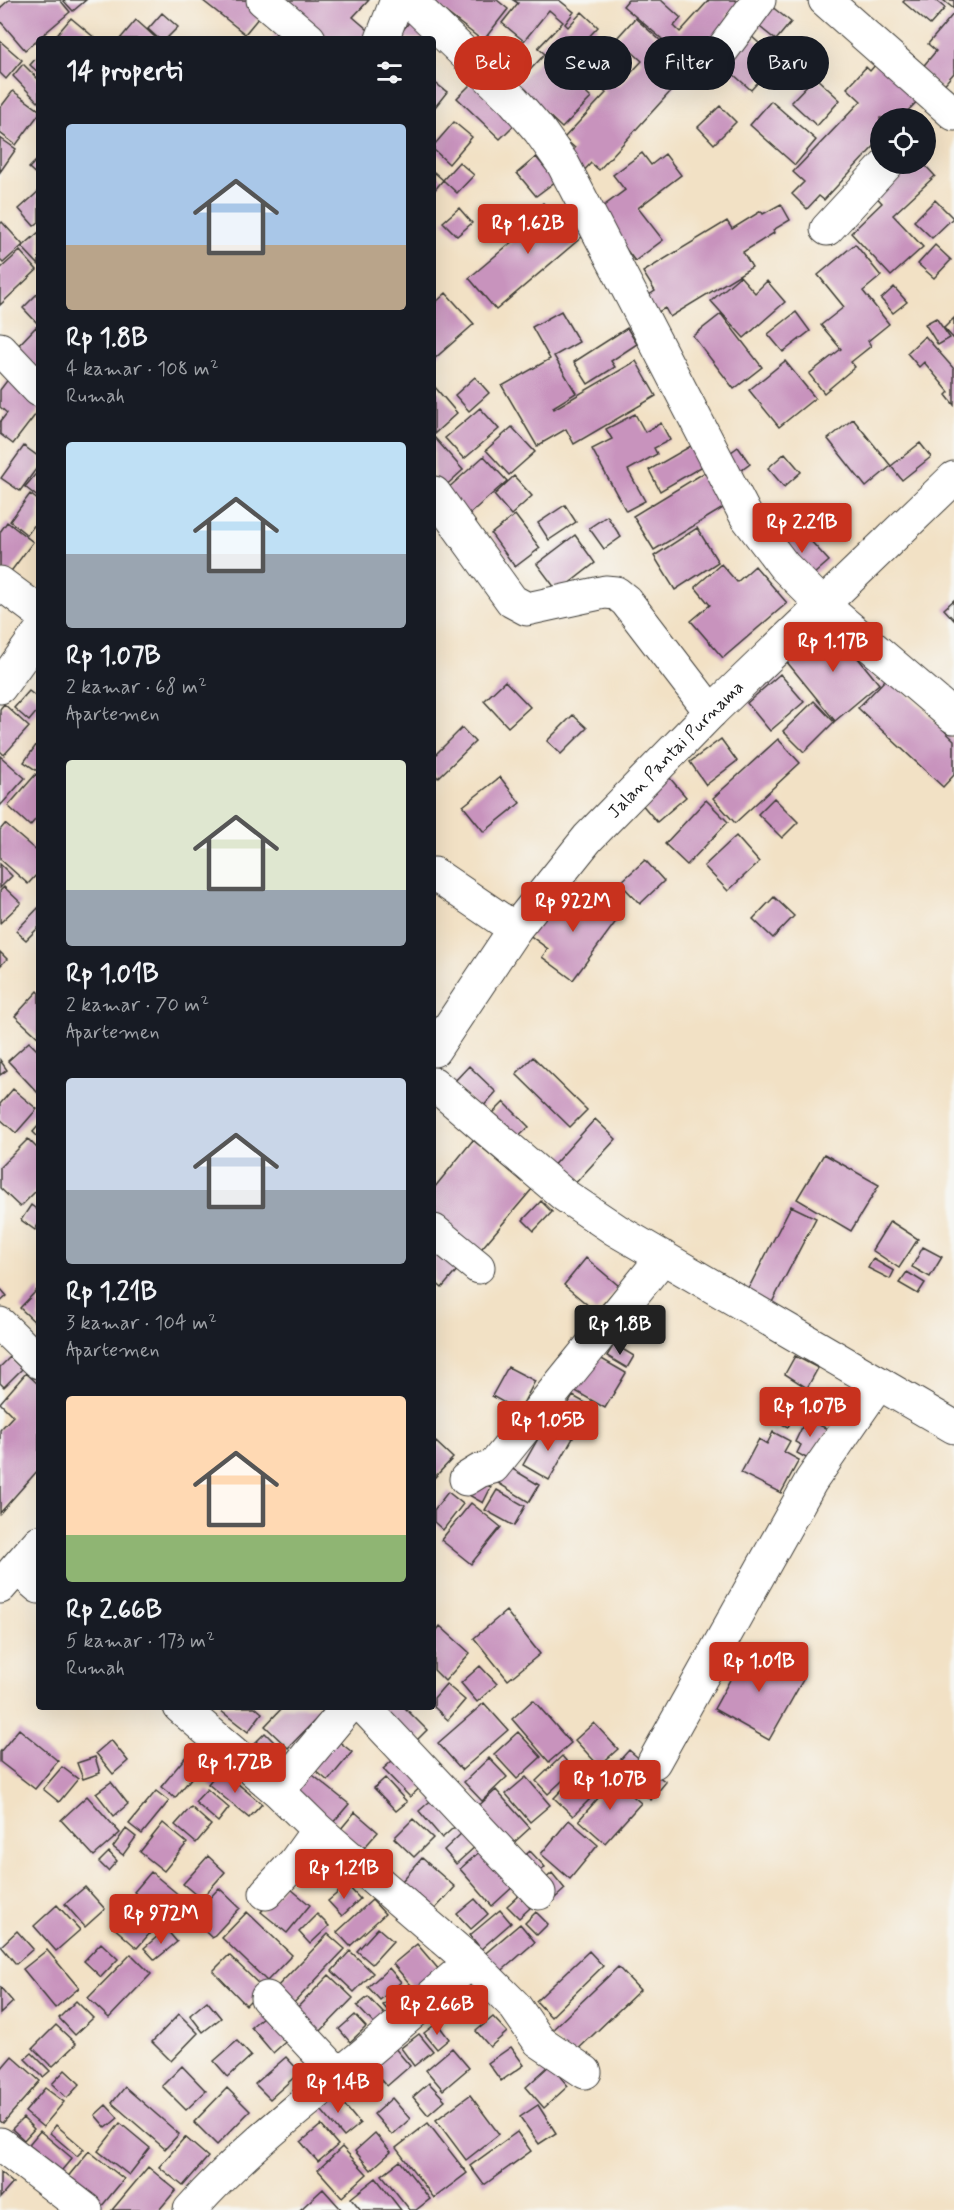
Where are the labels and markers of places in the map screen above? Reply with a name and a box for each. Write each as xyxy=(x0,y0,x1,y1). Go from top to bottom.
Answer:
pin: Rp 1.62B xyxy=(466,204,590,255)
pin: Rp 2.21B xyxy=(740,503,864,554)
pin: Rp 1.17B xyxy=(771,622,895,673)
pin: Rp 922M xyxy=(518,882,628,933)
pin: Rp 1.8B xyxy=(565,1305,675,1356)
pin: Rp 1.07B xyxy=(748,1387,872,1438)
pin: Rp 1.05B xyxy=(486,1401,610,1452)
pin: Rp 1.01B xyxy=(697,1642,821,1693)
pin: Rp 1.72B xyxy=(173,1743,297,1794)
pin: Rp 1.07B xyxy=(548,1760,672,1811)
pin: Rp 1.21B xyxy=(282,1849,406,1900)
pin: Rp 972M xyxy=(106,1894,216,1945)
pin: Rp 2.66B xyxy=(375,1985,499,2036)
pin: Rp 1.4B xyxy=(283,2063,393,2114)

